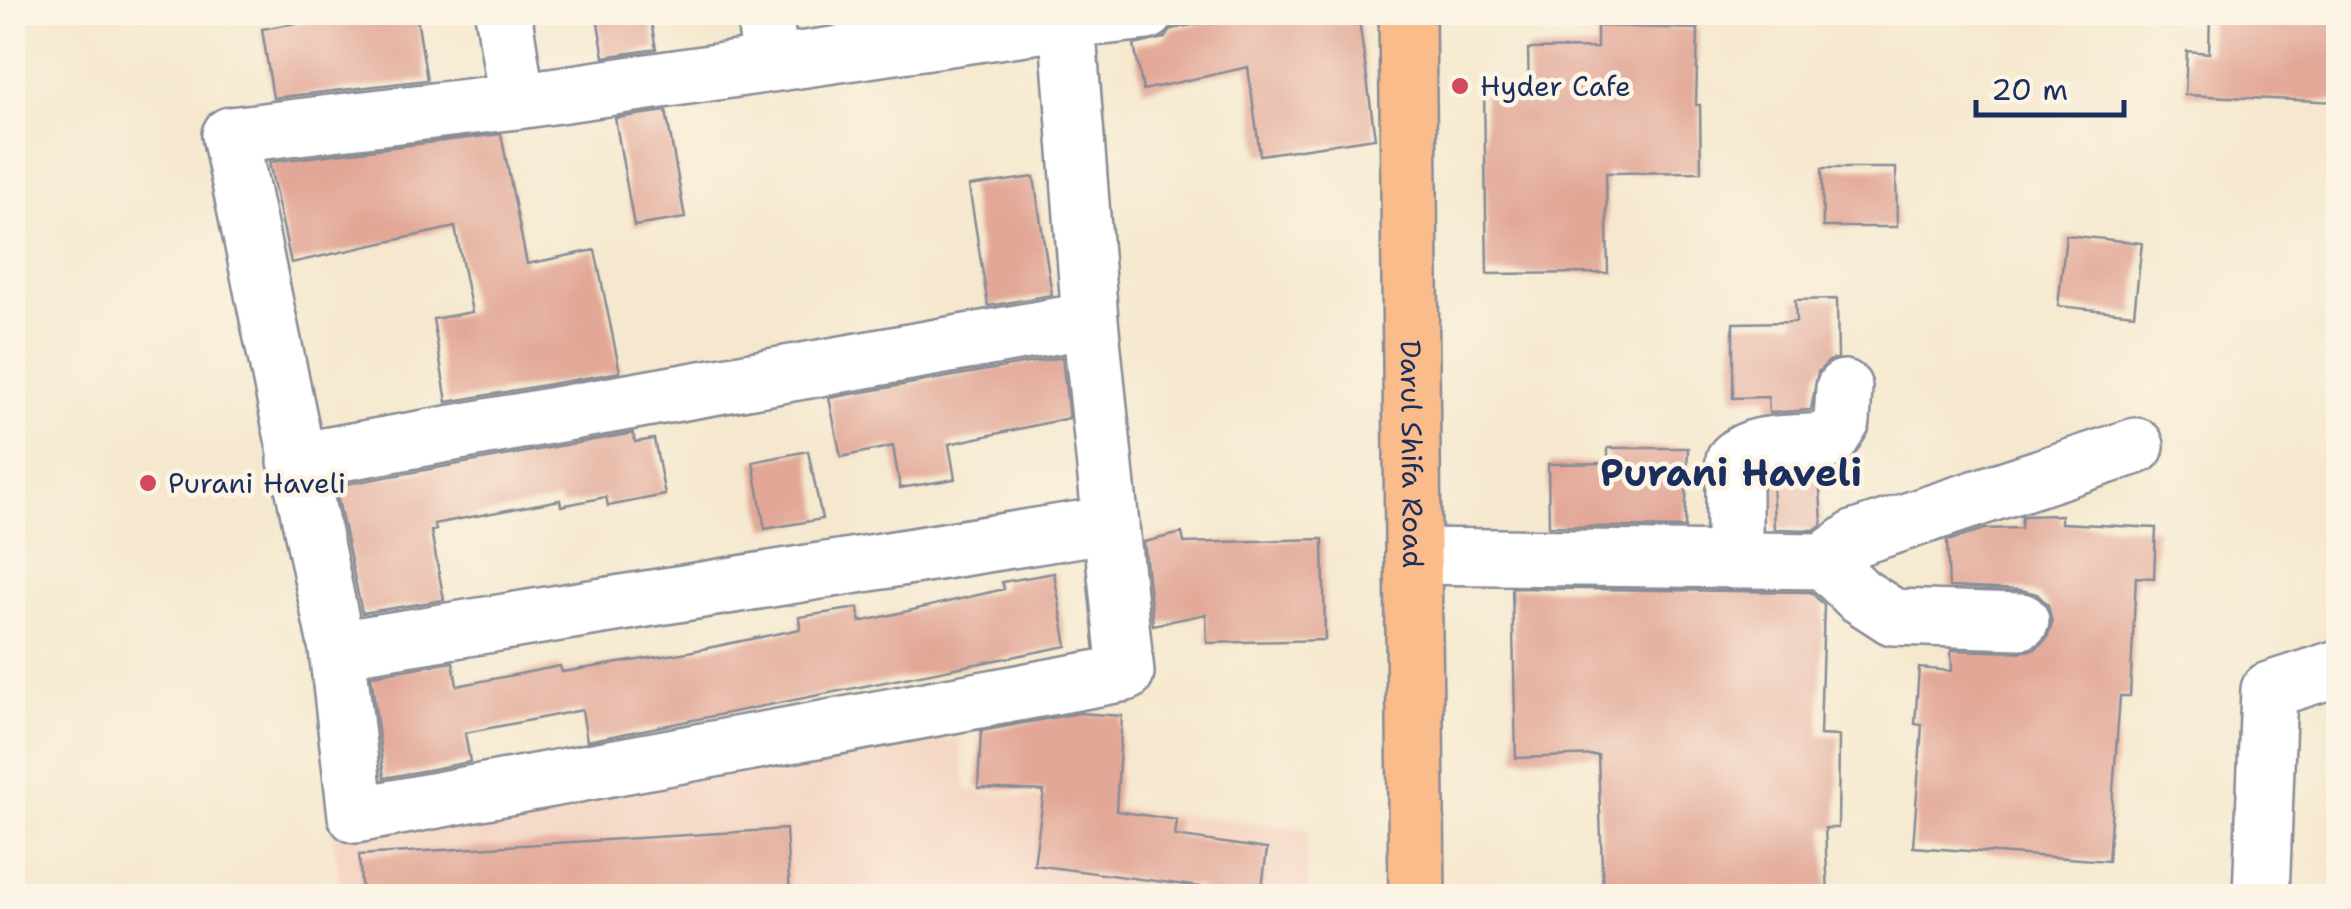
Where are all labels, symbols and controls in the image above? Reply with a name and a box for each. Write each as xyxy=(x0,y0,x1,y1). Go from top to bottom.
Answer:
scale bar xyxy=(1976,55,2124,117)
place label: Hyder Cafe xyxy=(1480,67,1631,105)
text: 20 m xyxy=(1991,69,2068,110)
marker: Hyder Cafe xyxy=(1449,75,1471,97)
street label: Darul Shifa Road xyxy=(1392,340,1432,568)
district label: Purani Haveli xyxy=(1600,447,1862,498)
place label: Purani Haveli xyxy=(168,464,346,502)
marker: Purani Haveli xyxy=(137,472,159,494)

